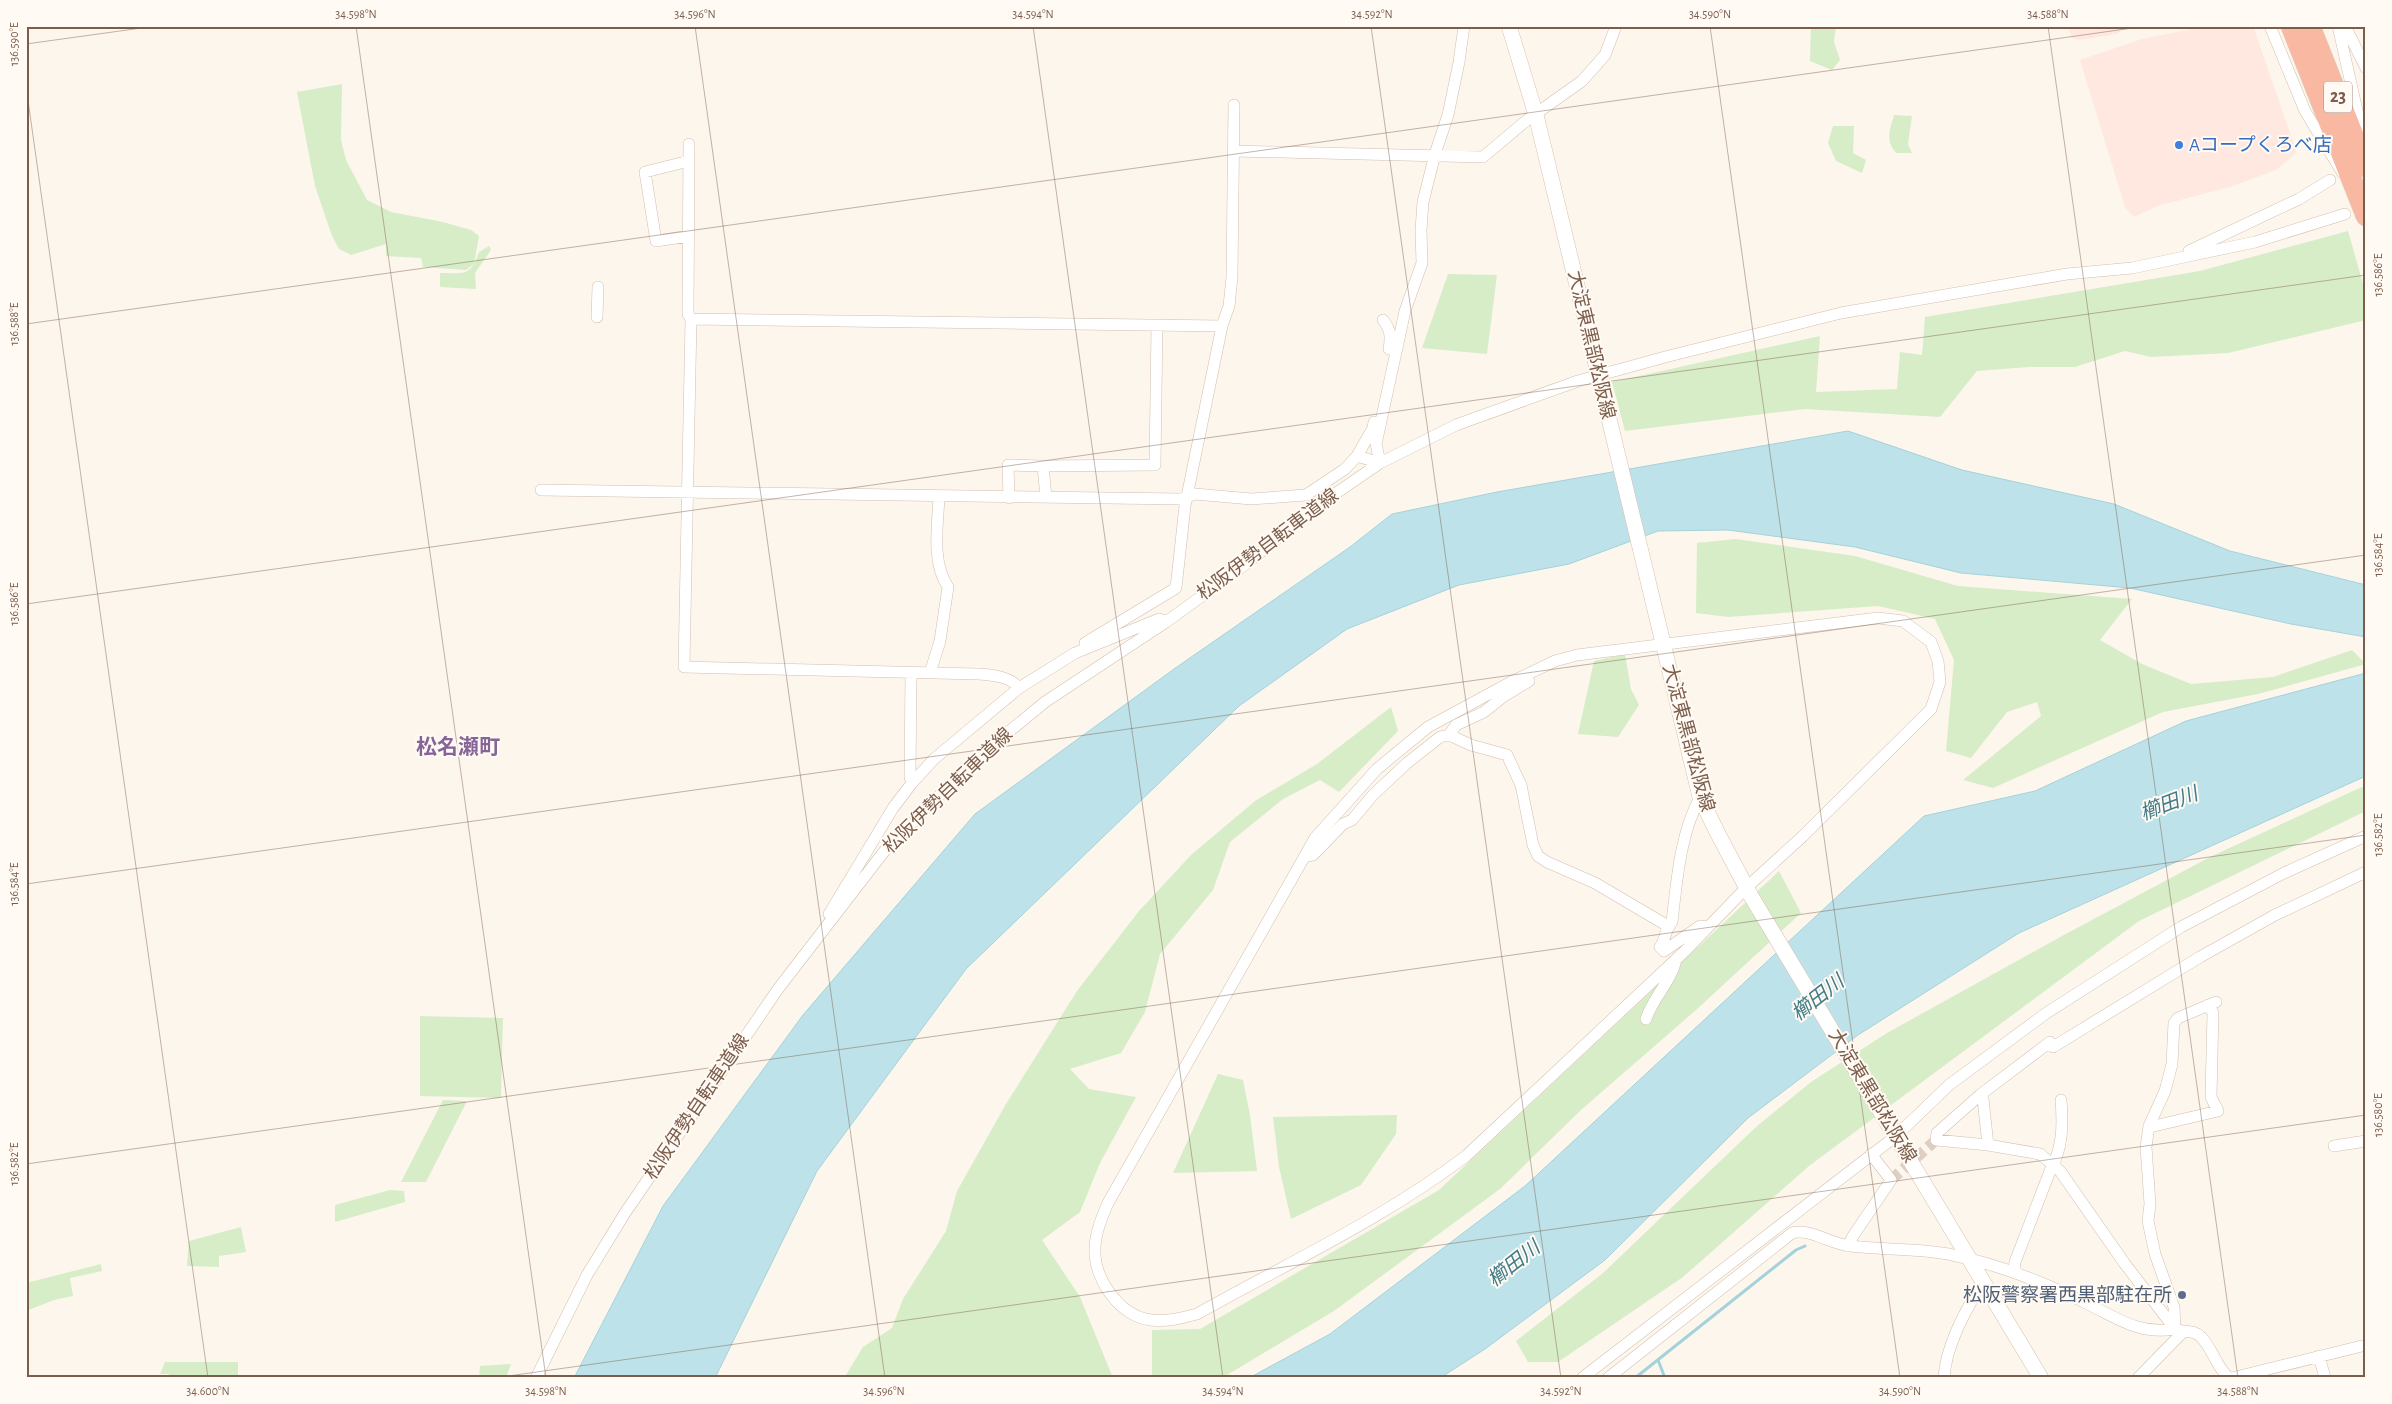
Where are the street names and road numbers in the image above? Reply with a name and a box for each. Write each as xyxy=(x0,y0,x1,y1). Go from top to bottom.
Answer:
road number: 23 xyxy=(2324,81,2352,112)
street label: 大淀東黒部松阪線 xyxy=(1565,268,1619,421)
street label: 松阪伊勢自転車道線 xyxy=(1193,484,1342,604)
street label: 大淀東黒部松阪線 xyxy=(1659,662,1719,814)
street label: 松阪伊勢自転車道線 xyxy=(879,723,1016,857)
street label: 大淀東黒部松阪線 xyxy=(1825,1025,1921,1166)
street label: 松阪伊勢自転車道線 xyxy=(640,1030,753,1183)

